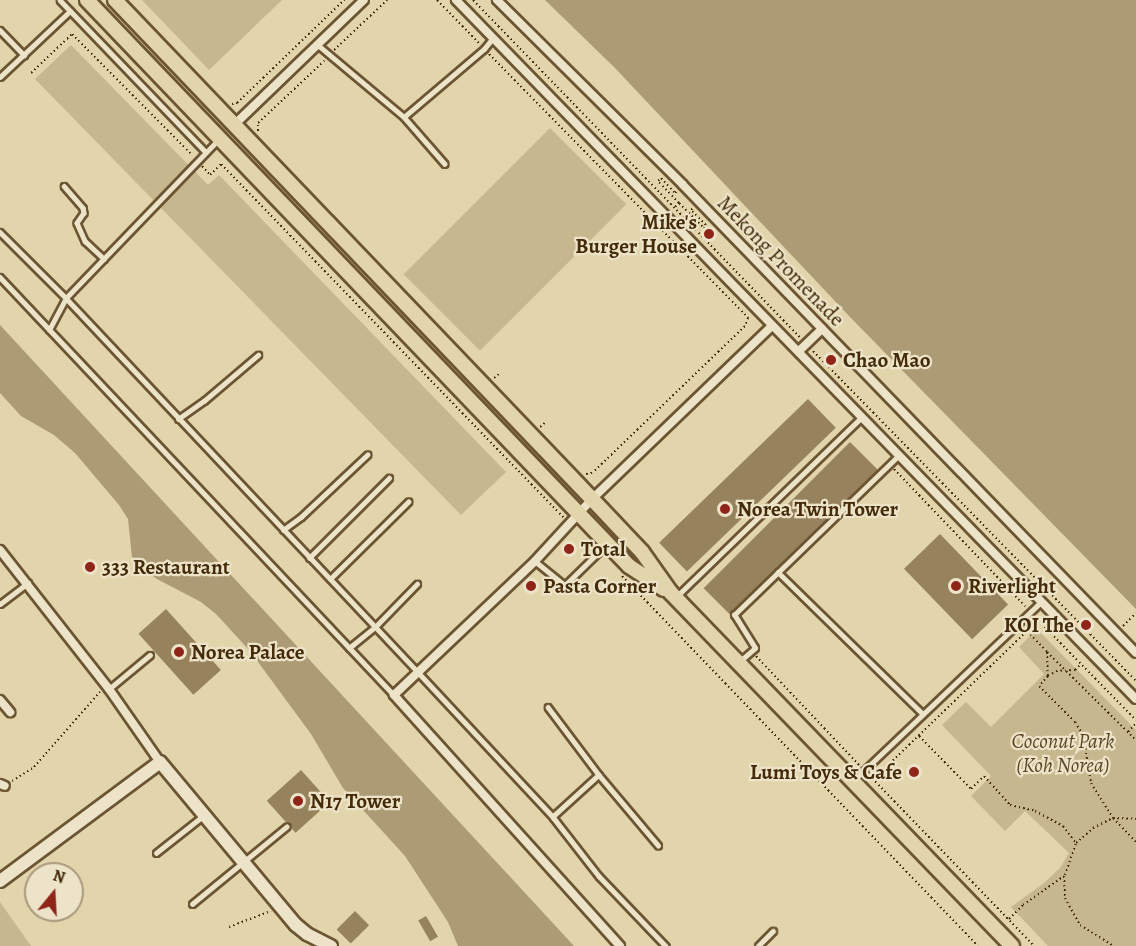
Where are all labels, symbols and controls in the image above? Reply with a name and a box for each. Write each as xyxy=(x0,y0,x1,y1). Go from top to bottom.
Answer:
street label: Mekong Promenade xyxy=(712,190,850,332)
place label: Mike's Burger House xyxy=(575,209,697,259)
marker: Mike's Burger House xyxy=(702,227,716,241)
place label: Chao Mao xyxy=(843,347,930,373)
marker: Chao Mao xyxy=(824,353,838,367)
place label: Norea Twin Tower xyxy=(737,496,898,522)
marker: Norea Twin Tower xyxy=(718,502,732,516)
place label: Total xyxy=(581,536,625,562)
marker: Total xyxy=(562,542,576,556)
place label: 333 Restaurant xyxy=(102,554,230,580)
marker: 333 Restaurant xyxy=(83,560,97,574)
place label: Pasta Corner xyxy=(543,573,656,599)
place label: Riverlight xyxy=(968,573,1056,599)
marker: Pasta Corner xyxy=(524,579,538,593)
marker: Riverlight xyxy=(949,579,963,593)
place label: KOI The xyxy=(1004,612,1074,638)
marker: KOI The xyxy=(1079,618,1093,632)
place label: Norea Palace xyxy=(191,639,305,665)
marker: Norea Palace xyxy=(172,645,186,659)
park label: Coconut Park (Koh Norea) xyxy=(1012,728,1114,778)
place label: Lumi Toys & Cafe xyxy=(750,759,902,785)
marker: Lumi Toys & Cafe xyxy=(907,765,921,779)
place label: N17 Tower xyxy=(310,788,400,814)
marker: N17 Tower xyxy=(291,794,305,808)
north arrow xyxy=(24,862,84,922)
text: N xyxy=(50,865,68,889)

